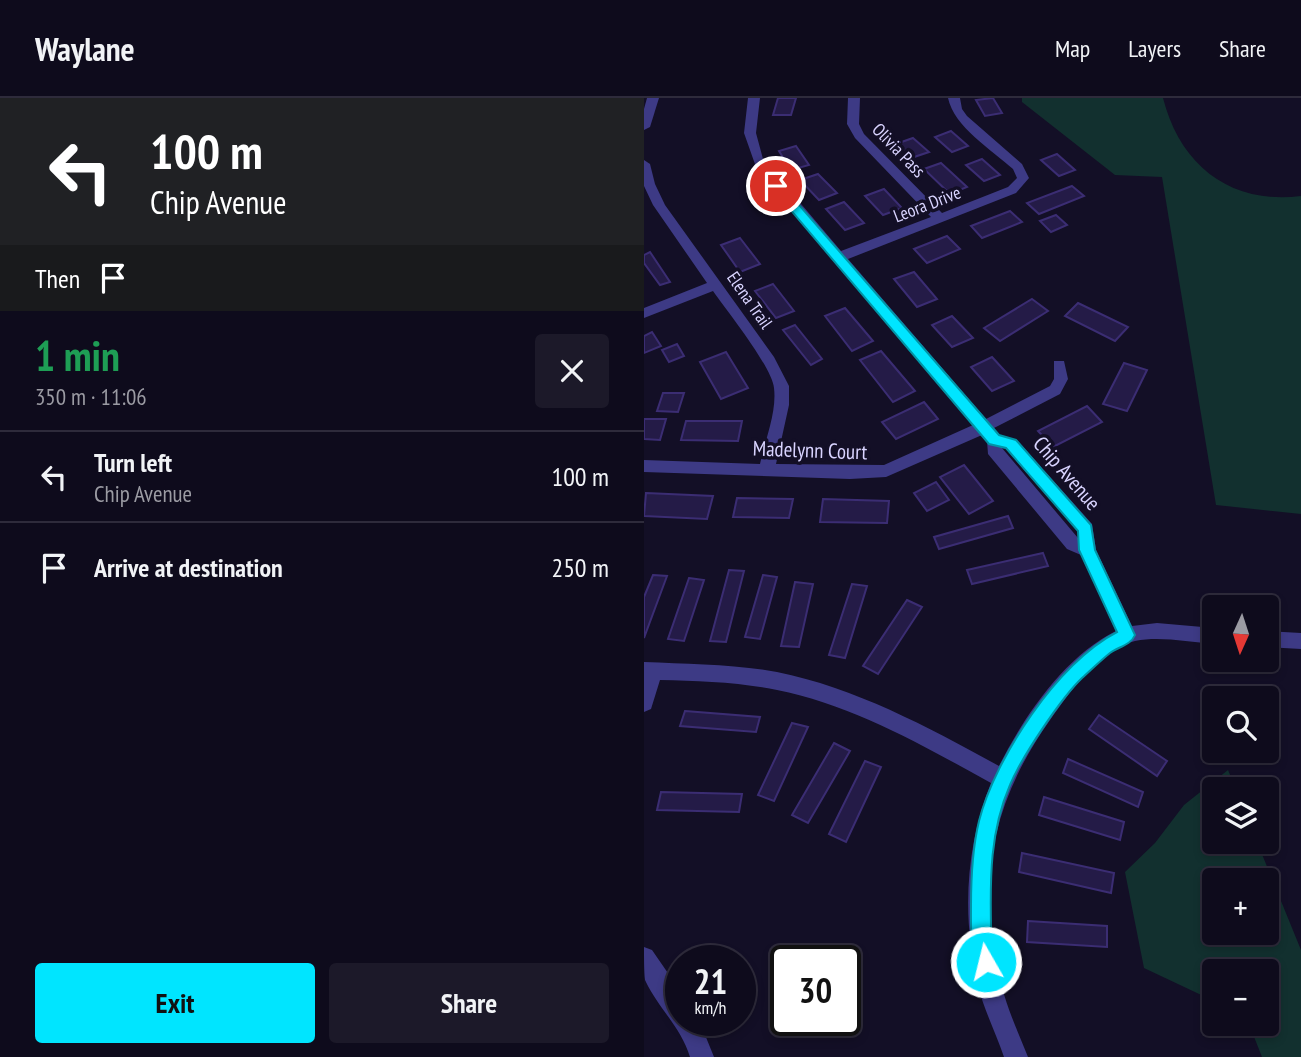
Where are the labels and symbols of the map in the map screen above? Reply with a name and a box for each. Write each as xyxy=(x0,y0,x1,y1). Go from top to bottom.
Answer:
street label: Olivia Pass xyxy=(867,118,931,182)
pin xyxy=(746,156,806,216)
street label: Leora Drive xyxy=(890,181,964,227)
street label: Elena Trail xyxy=(722,267,778,334)
street label: Chip Avenue xyxy=(1027,430,1107,516)
street label: Madelynn Court xyxy=(752,435,868,465)
north arrow xyxy=(1202,595,1279,672)
position arrow xyxy=(949,925,1023,999)
speed limit sign: 30 xyxy=(770,945,861,1036)

